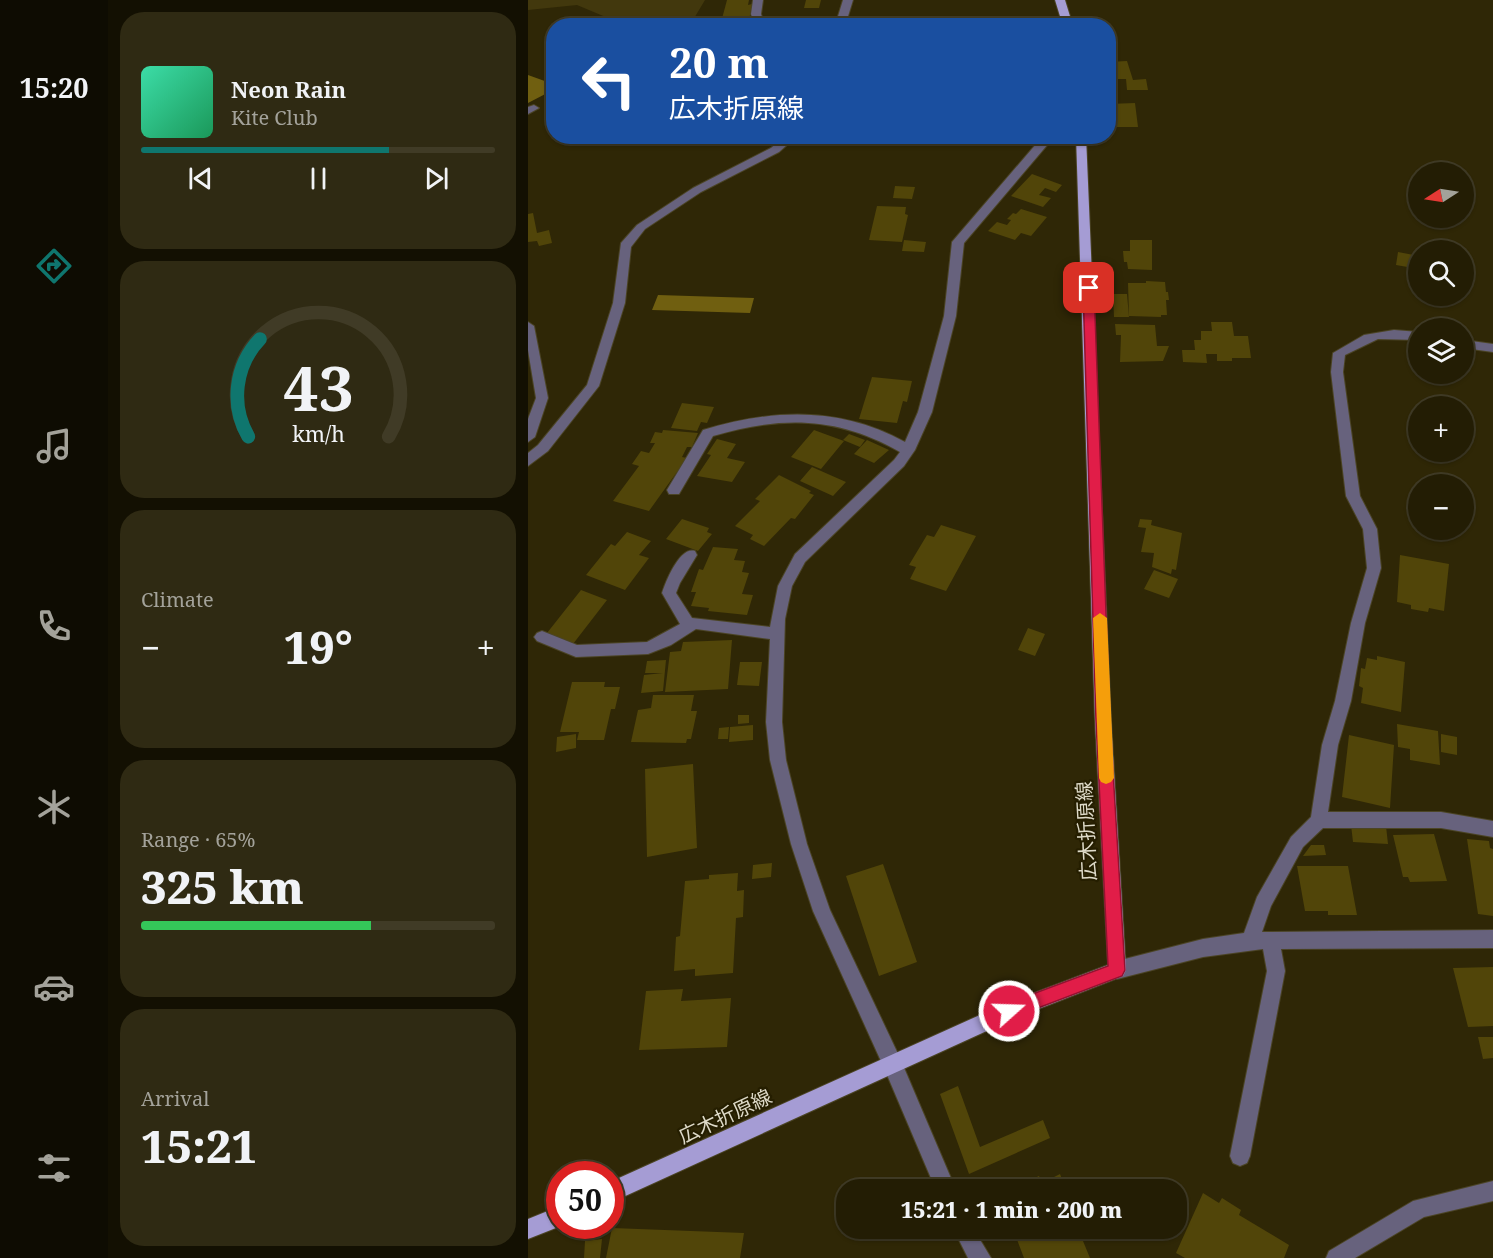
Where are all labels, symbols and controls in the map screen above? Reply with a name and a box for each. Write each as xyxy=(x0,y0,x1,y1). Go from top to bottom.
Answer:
text: 20 m xyxy=(669,33,769,90)
icon: left xyxy=(570,42,648,120)
text: 15:20 xyxy=(19,69,89,106)
text: Neon Rain xyxy=(231,74,346,104)
text: 広木折原線 xyxy=(669,89,804,126)
text: Kite Club xyxy=(231,104,318,131)
icon: previous xyxy=(184,162,217,195)
icon: pause xyxy=(302,162,335,195)
icon: next xyxy=(420,162,453,195)
north arrow xyxy=(1408,162,1474,228)
map controls xyxy=(1408,162,1474,540)
button: search xyxy=(1408,240,1474,306)
icon: directions xyxy=(33,245,75,287)
pin xyxy=(1063,262,1114,313)
icon: arrive xyxy=(1072,271,1105,304)
button: layers xyxy=(1408,318,1474,384)
text: 43 xyxy=(283,344,353,429)
button: + xyxy=(1408,396,1474,462)
text: km/h xyxy=(292,419,345,448)
icon: music xyxy=(33,425,75,467)
button: − xyxy=(1408,474,1474,540)
text: Climate xyxy=(141,586,214,613)
icon: phone xyxy=(33,605,75,647)
text: 19° xyxy=(284,616,353,677)
text: − xyxy=(141,625,160,670)
text: + xyxy=(477,625,495,670)
street label: 広木折原線 xyxy=(1070,780,1102,882)
icon: climate xyxy=(33,786,75,828)
text: Range · 65% xyxy=(141,826,255,853)
text: 325 km xyxy=(141,856,304,917)
icon: car xyxy=(33,966,75,1008)
position arrow xyxy=(977,979,1041,1043)
street label: 広木折原線 xyxy=(674,1083,776,1149)
text: Arrival xyxy=(141,1085,209,1112)
text: 15:21 xyxy=(141,1115,257,1176)
icon: filters xyxy=(33,1147,75,1189)
speed limit sign: 50 xyxy=(546,1161,624,1239)
text: 15:21 · 1 min · 200 m xyxy=(901,1194,1122,1224)

